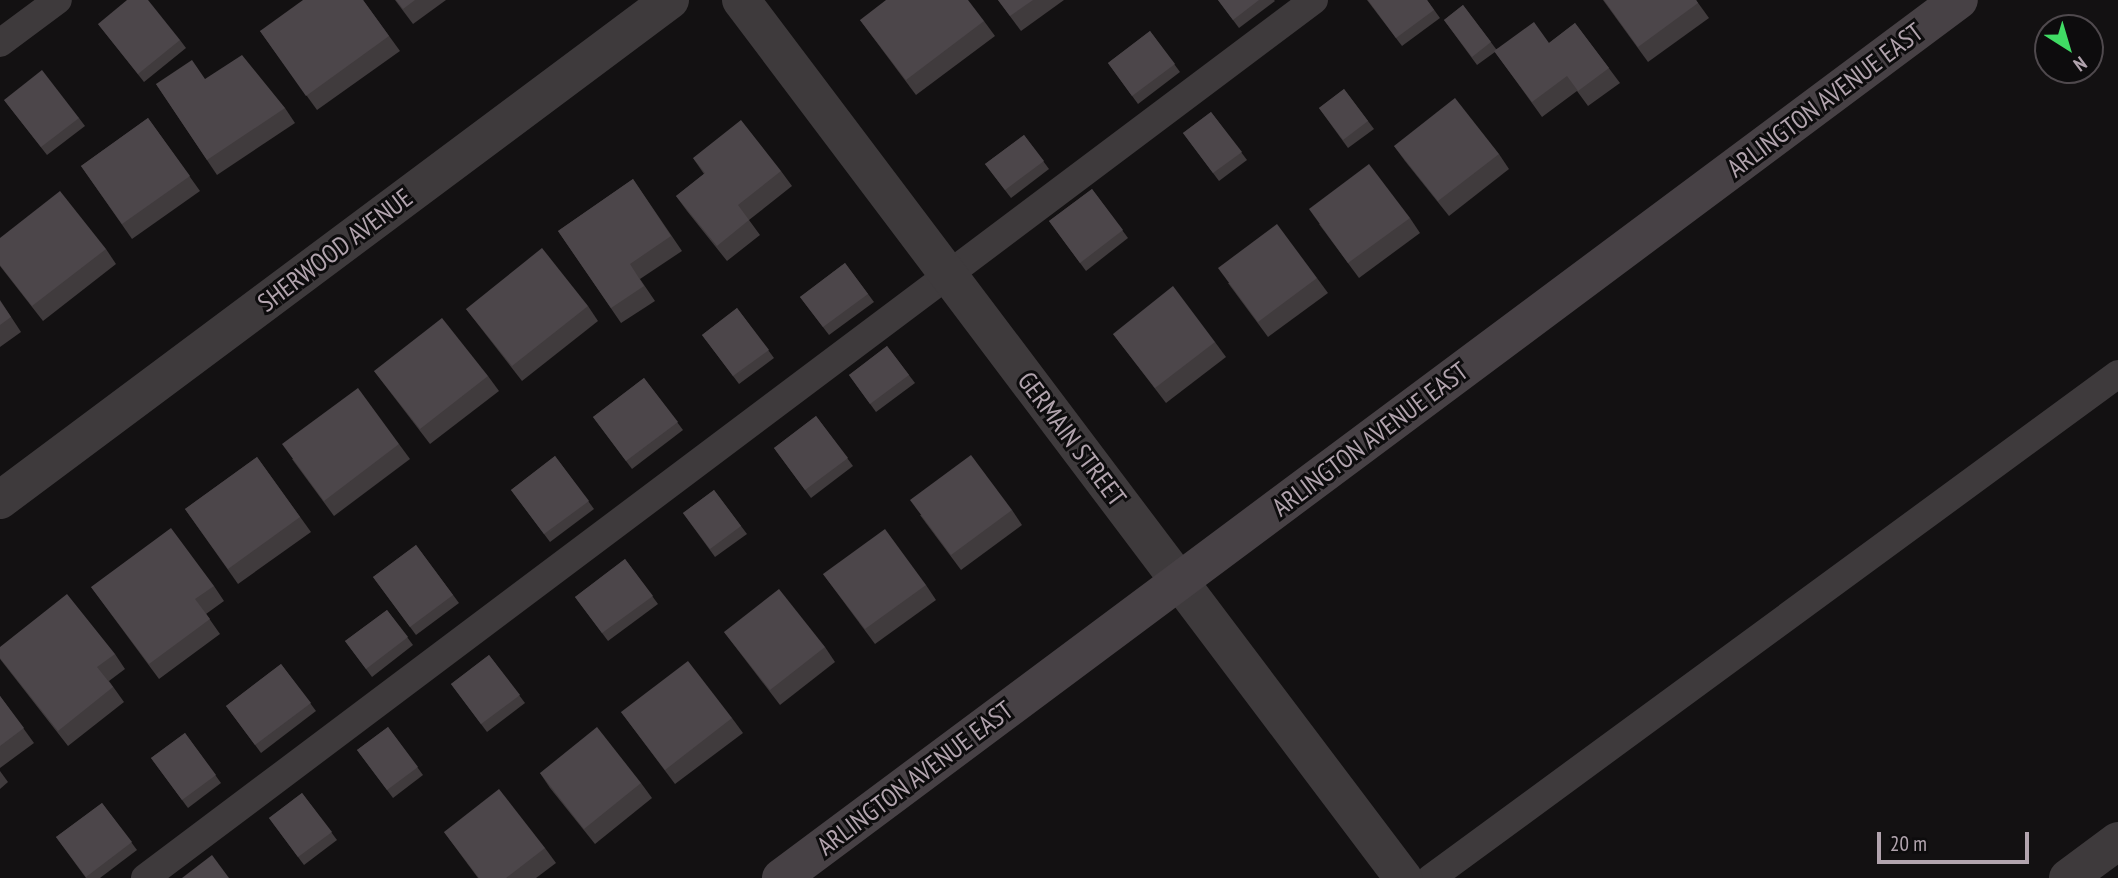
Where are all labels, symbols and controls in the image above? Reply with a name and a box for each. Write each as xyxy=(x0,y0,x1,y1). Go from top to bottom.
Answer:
north arrow xyxy=(2034,14,2104,84)
street label: ARLINGTON AVENUE EAST xyxy=(1721,16,1929,184)
text: N xyxy=(2069,51,2092,77)
street label: SHERWOOD AVENUE xyxy=(251,182,419,318)
street label: ARLINGTON AVENUE EAST xyxy=(1266,355,1474,523)
street label: GERMAIN STREET xyxy=(1011,366,1133,512)
street label: ARLINGTON AVENUE EAST xyxy=(811,694,1019,862)
scale bar xyxy=(1880,818,2032,862)
text: 20 m xyxy=(1890,830,1927,857)

